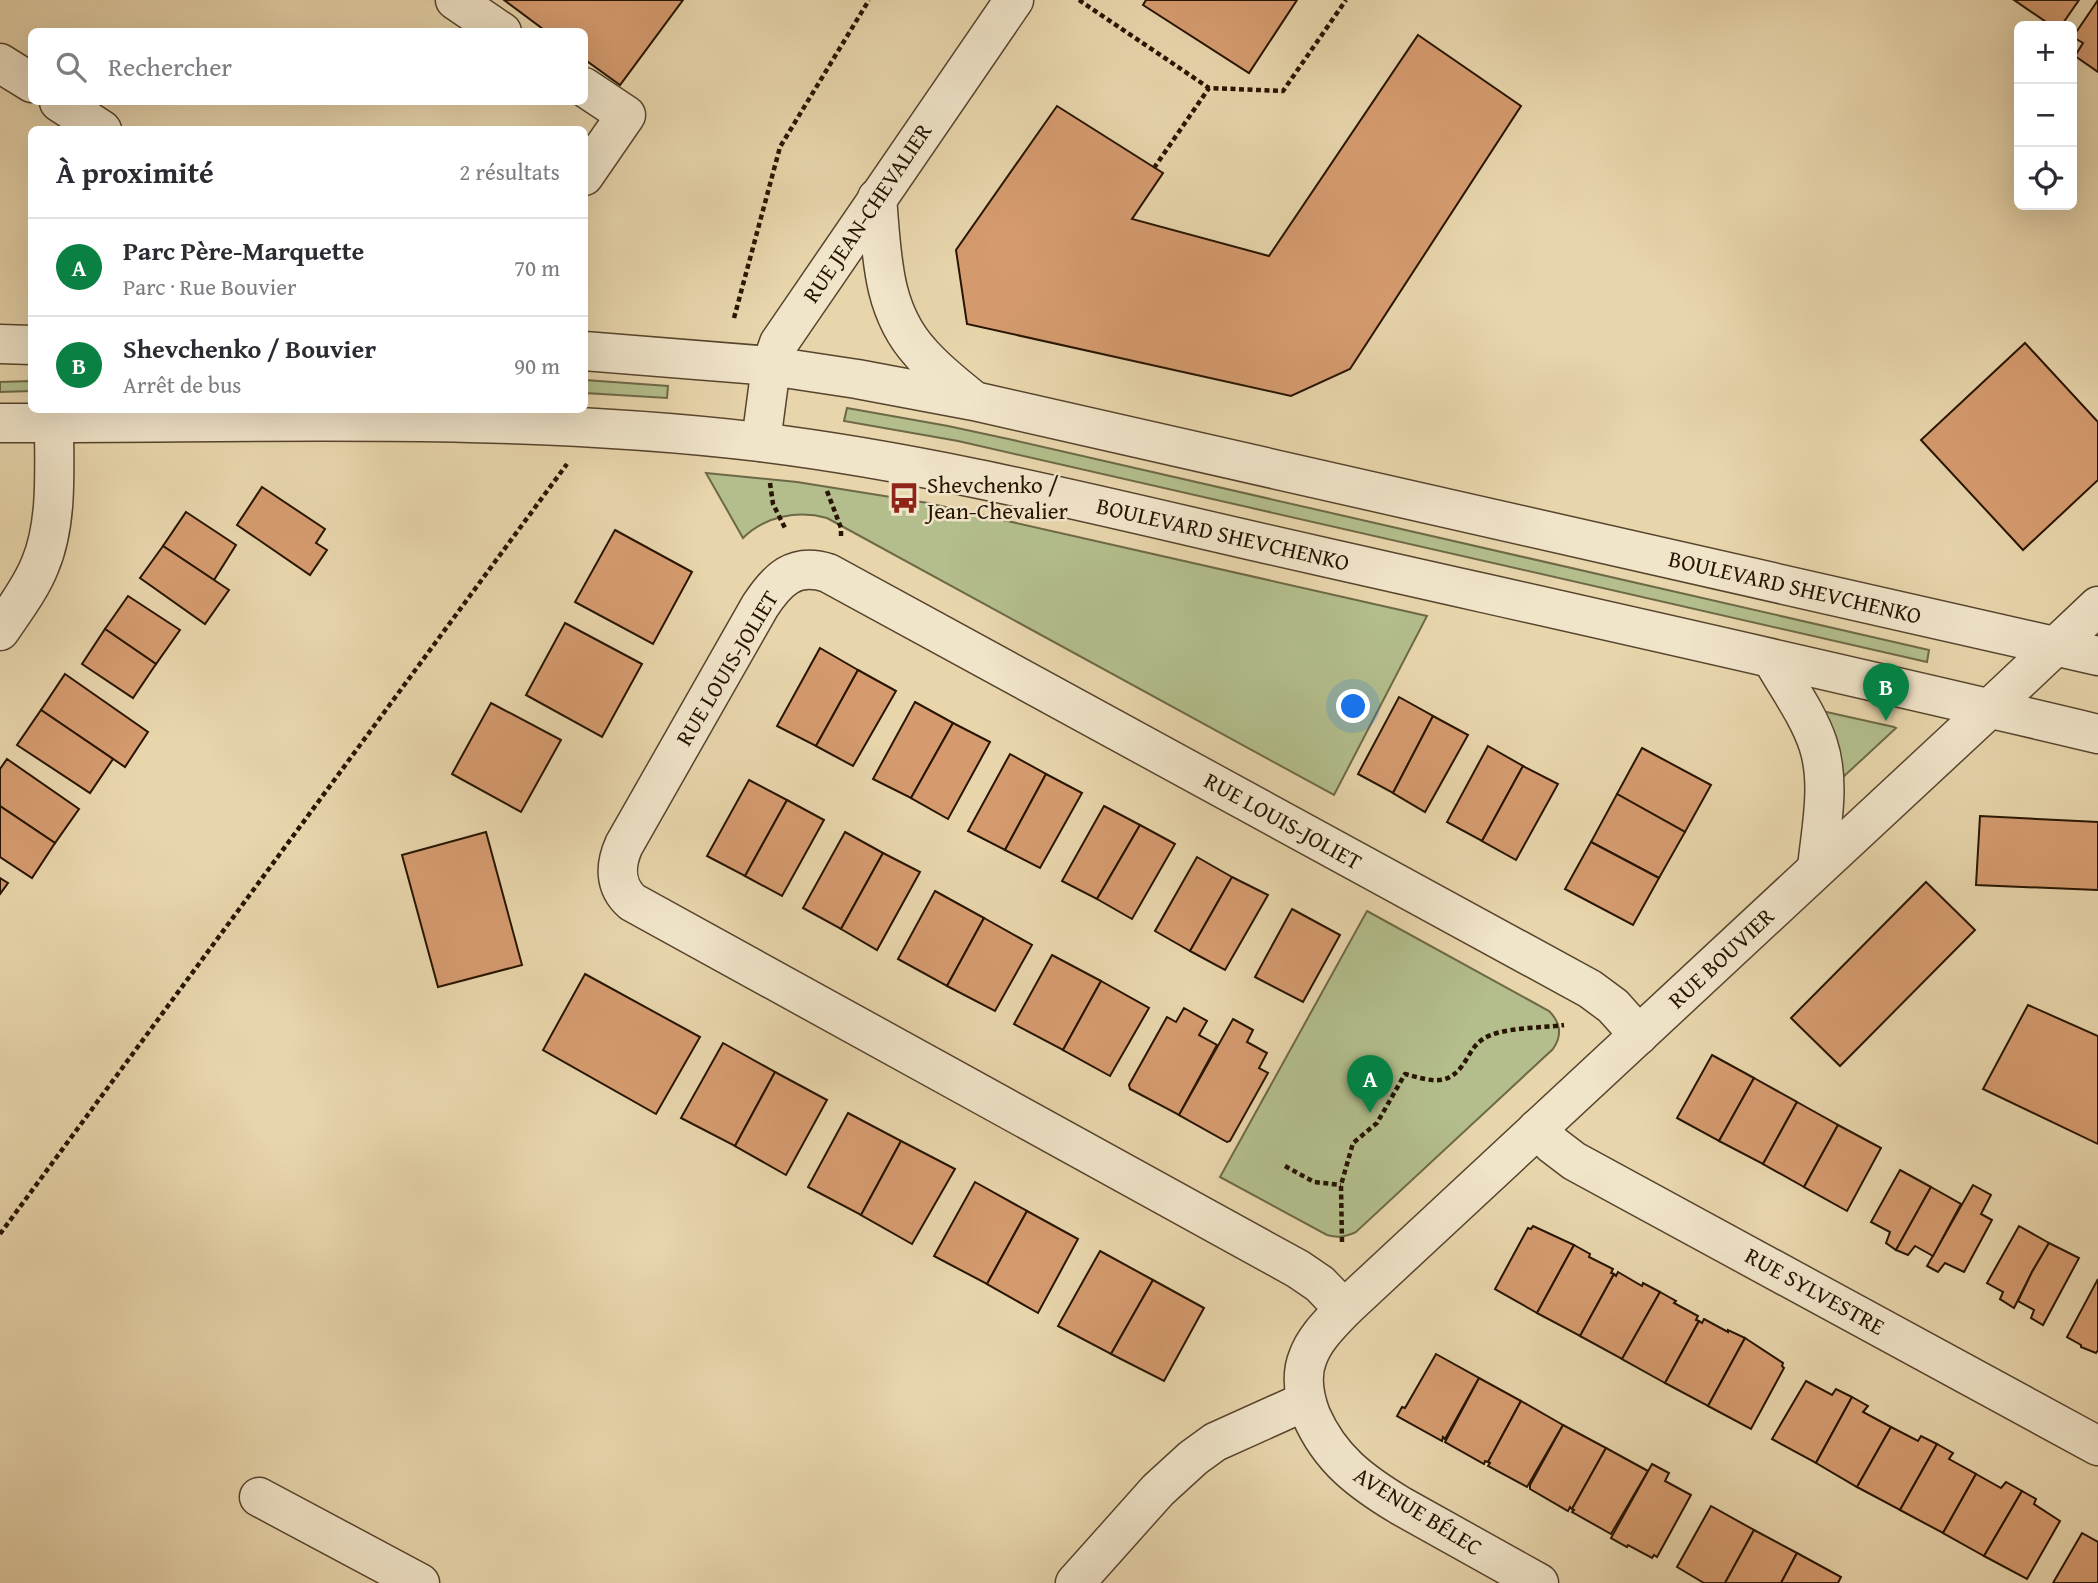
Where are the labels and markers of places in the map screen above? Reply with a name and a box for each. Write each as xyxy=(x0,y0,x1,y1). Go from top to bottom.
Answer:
place label: Shevchenko / Jean-Chevalier xyxy=(924,468,1068,527)
bus stop icon: Shevchenko / Jean-Chevalier xyxy=(887,481,921,515)
pin: B xyxy=(1863,663,1909,721)
pin: A xyxy=(1347,1055,1393,1113)

